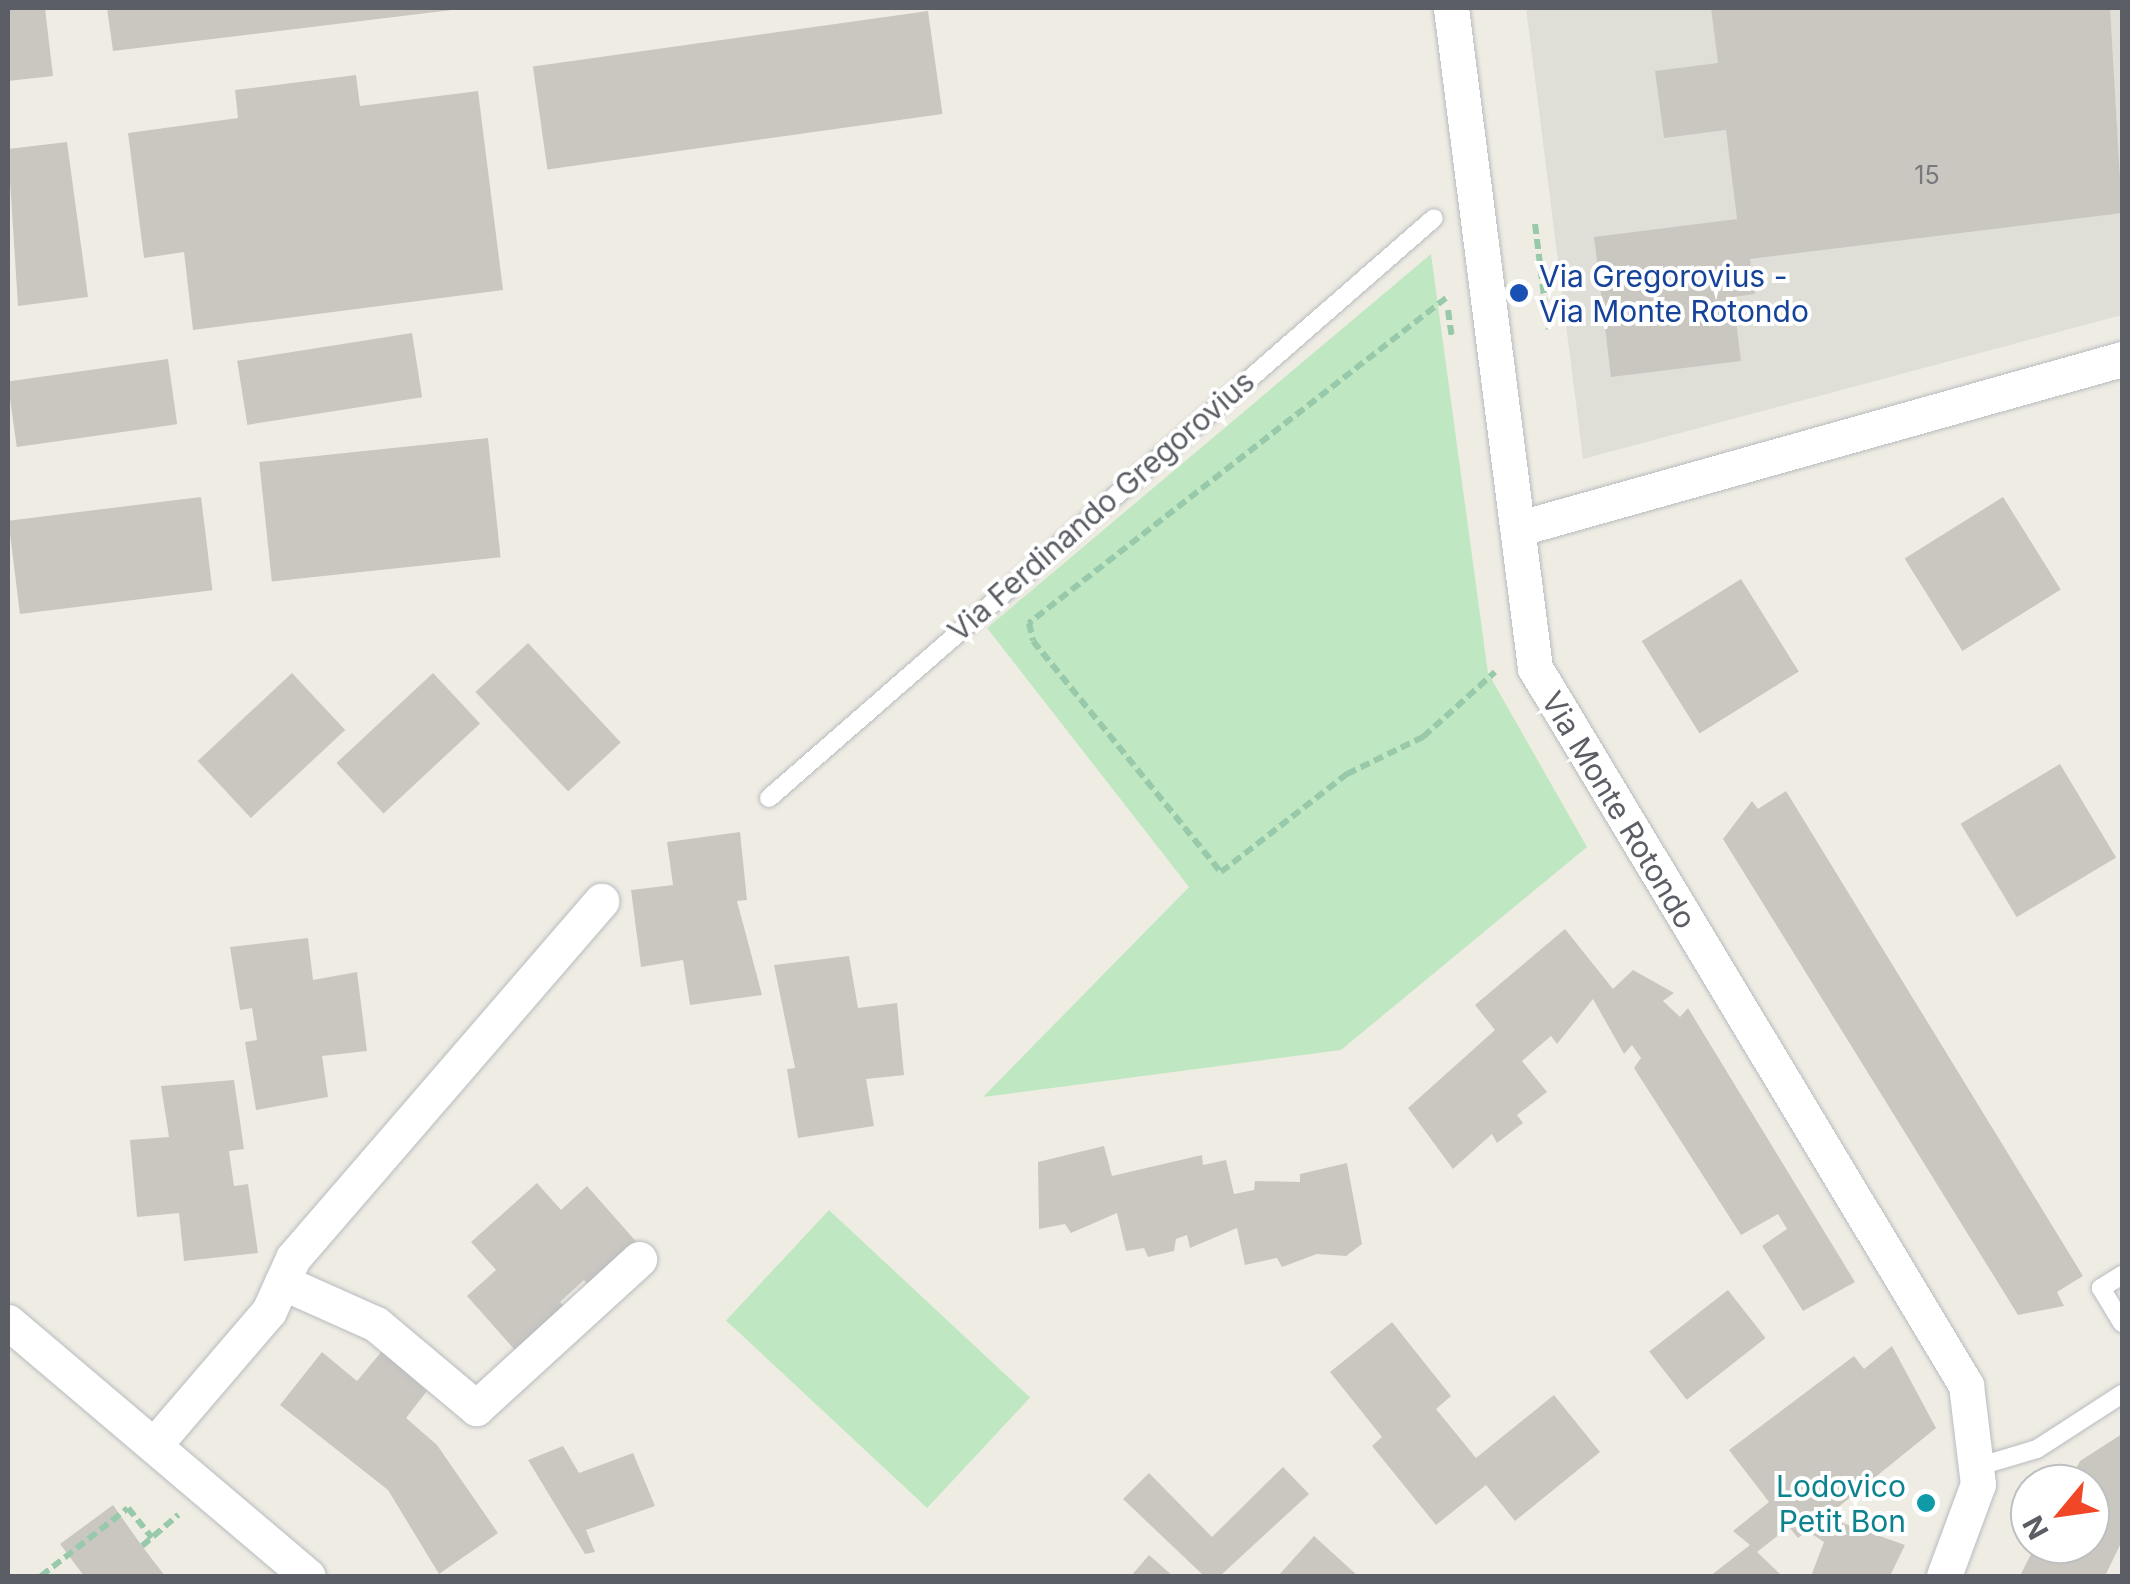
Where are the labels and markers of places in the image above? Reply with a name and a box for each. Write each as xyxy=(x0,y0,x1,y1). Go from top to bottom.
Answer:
place label: Via Gregorovius - Via Monte Rotondo xyxy=(1539,258,1809,328)
marker: Via Gregorovius - Via Monte Rotondo xyxy=(1508,282,1530,304)
place label: Lodovico Petit Bon xyxy=(1776,1468,1906,1538)
marker: Lodovico Petit Bon xyxy=(1915,1492,1937,1514)

